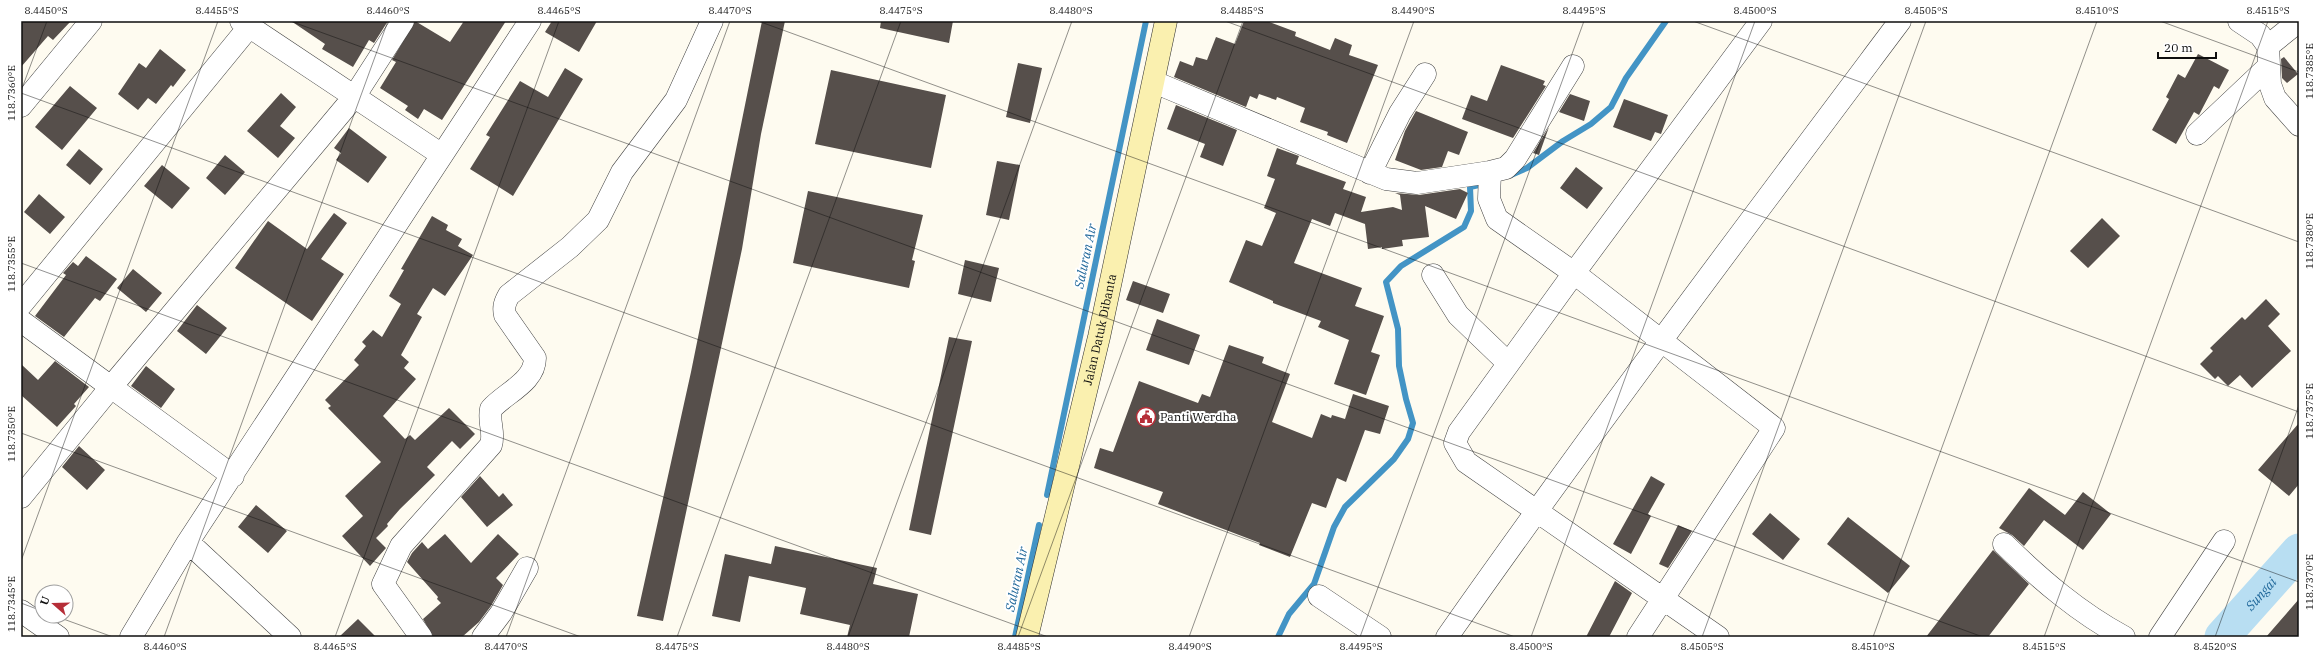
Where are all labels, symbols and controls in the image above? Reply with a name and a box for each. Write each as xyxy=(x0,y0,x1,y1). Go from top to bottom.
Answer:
text: 8.4450°S xyxy=(24,4,68,17)
text: 8.4455°S xyxy=(195,4,239,17)
text: 8.4460°S xyxy=(366,4,410,17)
text: 8.4465°S xyxy=(537,4,581,17)
text: 8.4470°S xyxy=(708,4,752,17)
text: 8.4475°S xyxy=(879,4,923,17)
text: 8.4480°S xyxy=(1049,4,1093,17)
text: 8.4485°S xyxy=(1220,4,1264,17)
text: 8.4490°S xyxy=(1391,4,1435,17)
text: 8.4495°S xyxy=(1562,4,1606,17)
text: 8.4500°S xyxy=(1733,4,1777,17)
text: 8.4505°S xyxy=(1904,4,1948,17)
text: 8.4510°S xyxy=(2075,4,2119,17)
text: 8.4515°S xyxy=(2246,4,2290,17)
scale bar xyxy=(2158,34,2216,60)
text: 20 m xyxy=(2164,40,2193,55)
text: 118.7385°E xyxy=(2303,43,2316,99)
text: 118.7360°E xyxy=(5,65,18,121)
text: 118.7380°E xyxy=(2303,213,2316,269)
water label: Saluran Air xyxy=(1070,222,1101,291)
text: 118.7355°E xyxy=(5,236,18,292)
street label: Jalan Datuk Dibanta xyxy=(1080,272,1119,387)
text: 118.7375°E xyxy=(2303,383,2316,439)
text: 118.7350°E xyxy=(5,406,18,462)
public building icon: Panti Werdha xyxy=(1135,406,1157,428)
place label: Panti Werdha xyxy=(1160,409,1237,424)
water label: Saluran Air xyxy=(1001,545,1032,614)
text: 118.7370°E xyxy=(2303,554,2316,610)
water label: Sungai xyxy=(2241,574,2280,615)
text: 118.7345°E xyxy=(5,576,18,632)
north arrow xyxy=(34,584,74,624)
text: U xyxy=(37,594,53,607)
text: 8.4460°S xyxy=(143,640,187,653)
text: 8.4465°S xyxy=(313,640,357,653)
text: 8.4470°S xyxy=(484,640,528,653)
text: 8.4475°S xyxy=(655,640,699,653)
text: 8.4480°S xyxy=(826,640,870,653)
text: 8.4485°S xyxy=(997,640,1041,653)
text: 8.4490°S xyxy=(1168,640,1212,653)
text: 8.4495°S xyxy=(1339,640,1383,653)
text: 8.4500°S xyxy=(1509,640,1553,653)
text: 8.4505°S xyxy=(1680,640,1724,653)
text: 8.4510°S xyxy=(1851,640,1895,653)
text: 8.4515°S xyxy=(2022,640,2066,653)
text: 8.4520°S xyxy=(2193,640,2237,653)

